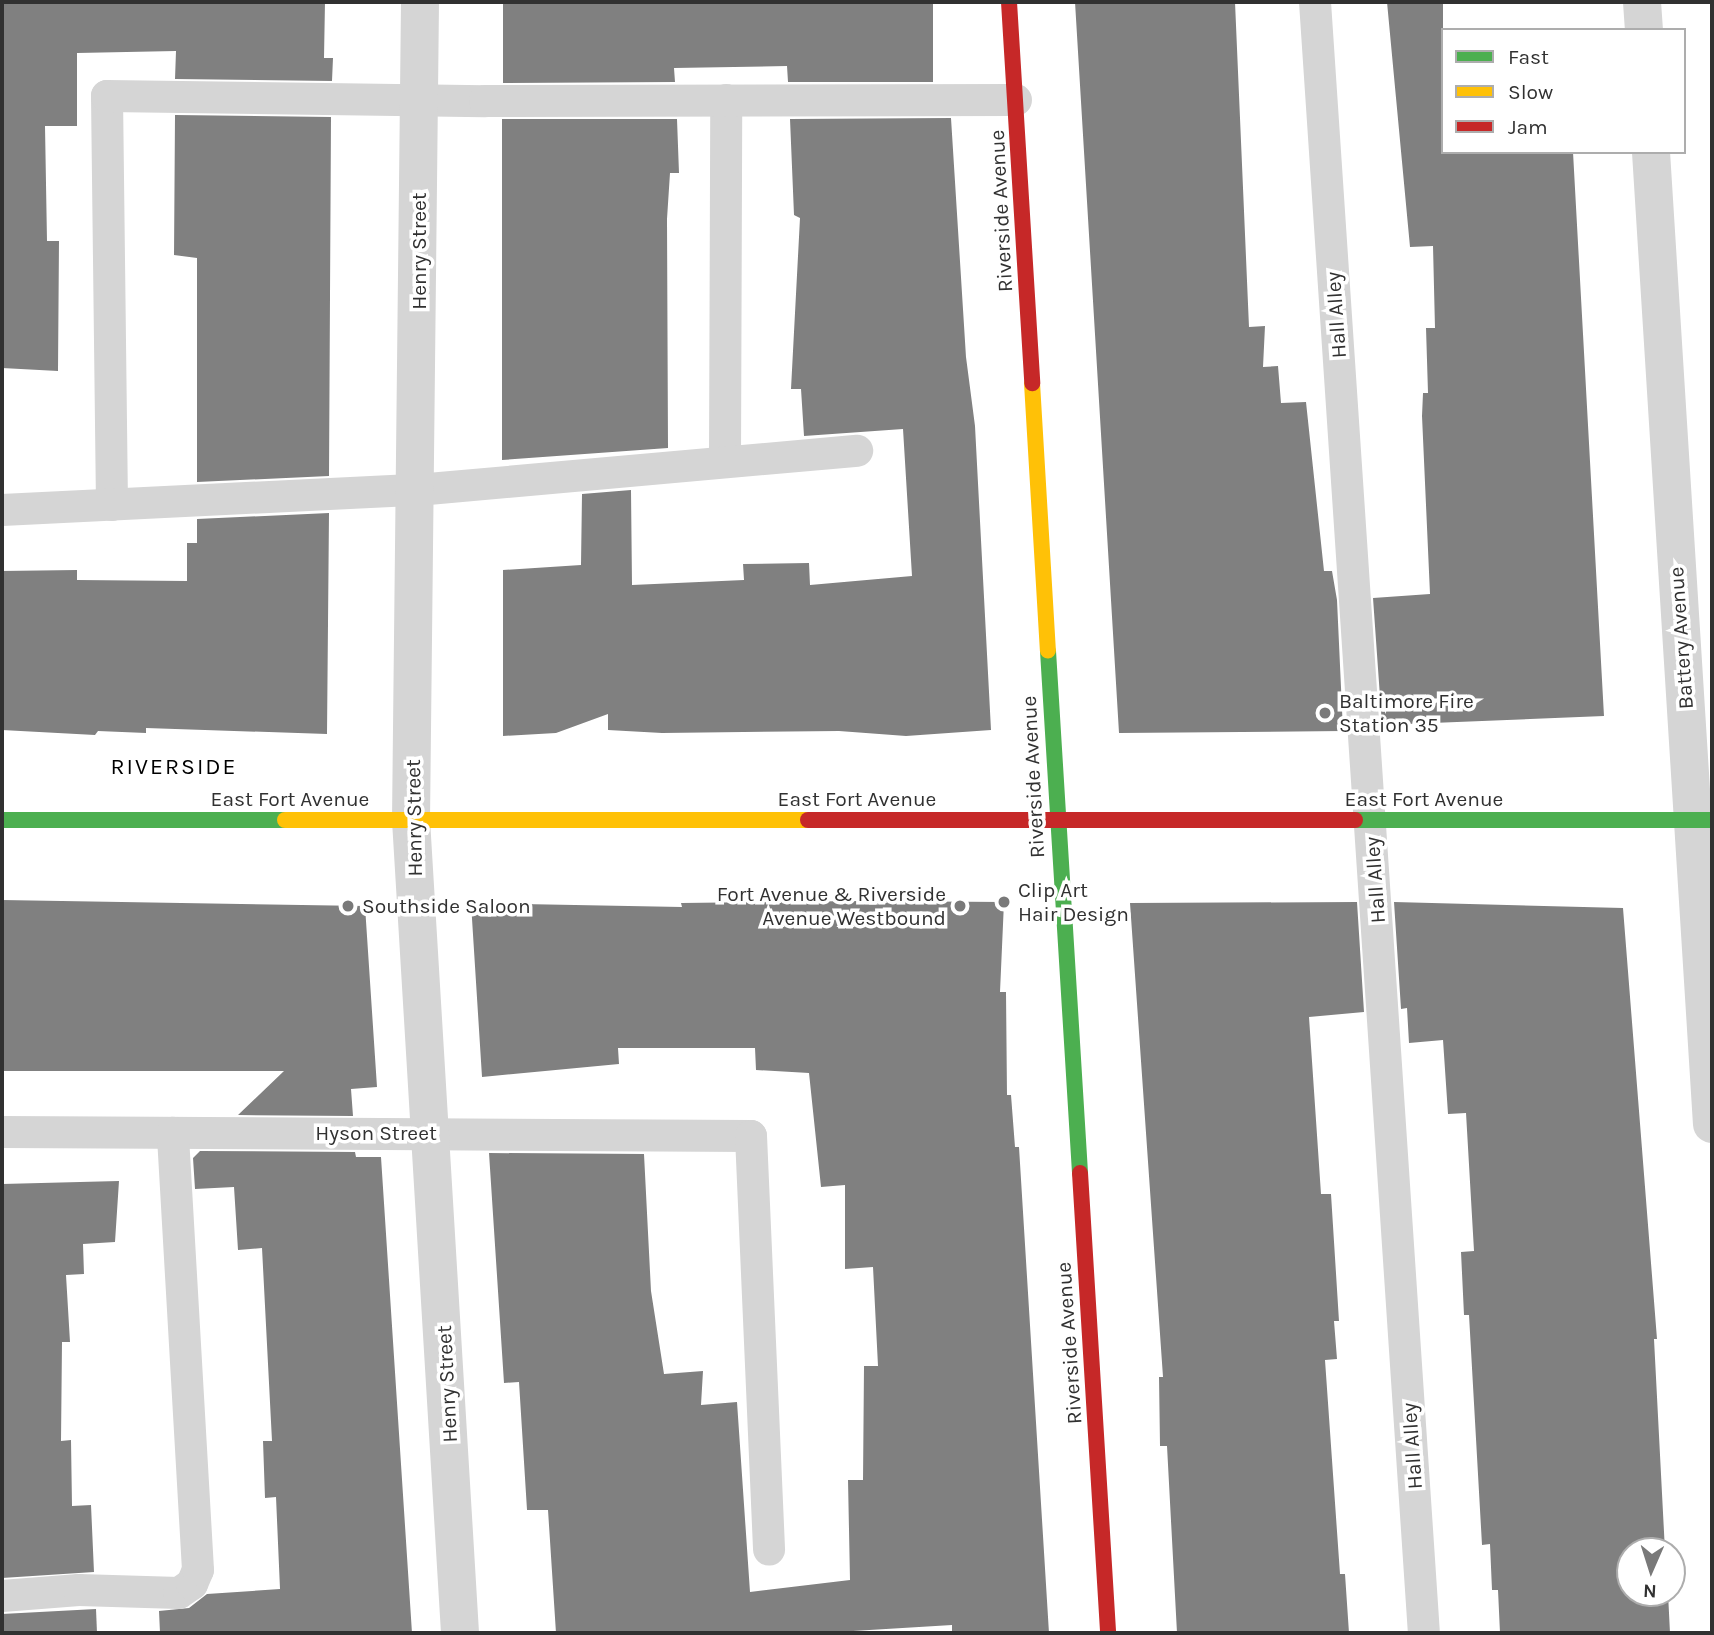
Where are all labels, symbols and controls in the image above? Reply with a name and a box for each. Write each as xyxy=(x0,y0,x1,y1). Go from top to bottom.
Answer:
legend xyxy=(1441,28,1686,154)
text: Fast xyxy=(1508,45,1549,69)
text: Slow xyxy=(1508,80,1553,104)
text: Jam xyxy=(1508,115,1548,139)
street label: Riverside Avenue xyxy=(984,129,1018,293)
street label: Henry Street xyxy=(406,192,432,310)
street label: Hall Alley xyxy=(1320,271,1352,359)
street label: Battery Avenue xyxy=(1663,566,1699,710)
place label: Baltimore Fire Station 35 xyxy=(1339,688,1474,738)
street label: Riverside Avenue xyxy=(1016,695,1050,859)
marker: Baltimore Fire Station 35 xyxy=(1317,705,1333,721)
district label: RIVERSIDE xyxy=(112,753,236,781)
street label: Henry Street xyxy=(400,759,428,877)
street label: East Fort Avenue xyxy=(211,786,369,812)
street label: East Fort Avenue xyxy=(778,786,936,812)
street label: East Fort Avenue xyxy=(1345,786,1503,812)
street label: Hall Alley xyxy=(1359,836,1391,924)
place label: Clip Art Hair Design xyxy=(1018,877,1129,927)
place label: Fort Avenue & Riverside Avenue Westbound xyxy=(717,881,946,931)
place label: Southside Saloon xyxy=(362,893,531,919)
marker: Clip Art Hair Design xyxy=(996,894,1012,910)
marker: Southside Saloon xyxy=(340,898,356,914)
marker: Fort Avenue & Riverside Avenue Westbound xyxy=(952,898,968,914)
street label: Hyson Street xyxy=(315,1120,437,1146)
street label: Riverside Avenue xyxy=(1051,1261,1087,1425)
street label: Henry Street xyxy=(431,1325,463,1443)
street label: Hall Alley xyxy=(1396,1402,1428,1490)
north arrow xyxy=(1616,1537,1686,1607)
text: N xyxy=(1643,1580,1657,1602)

